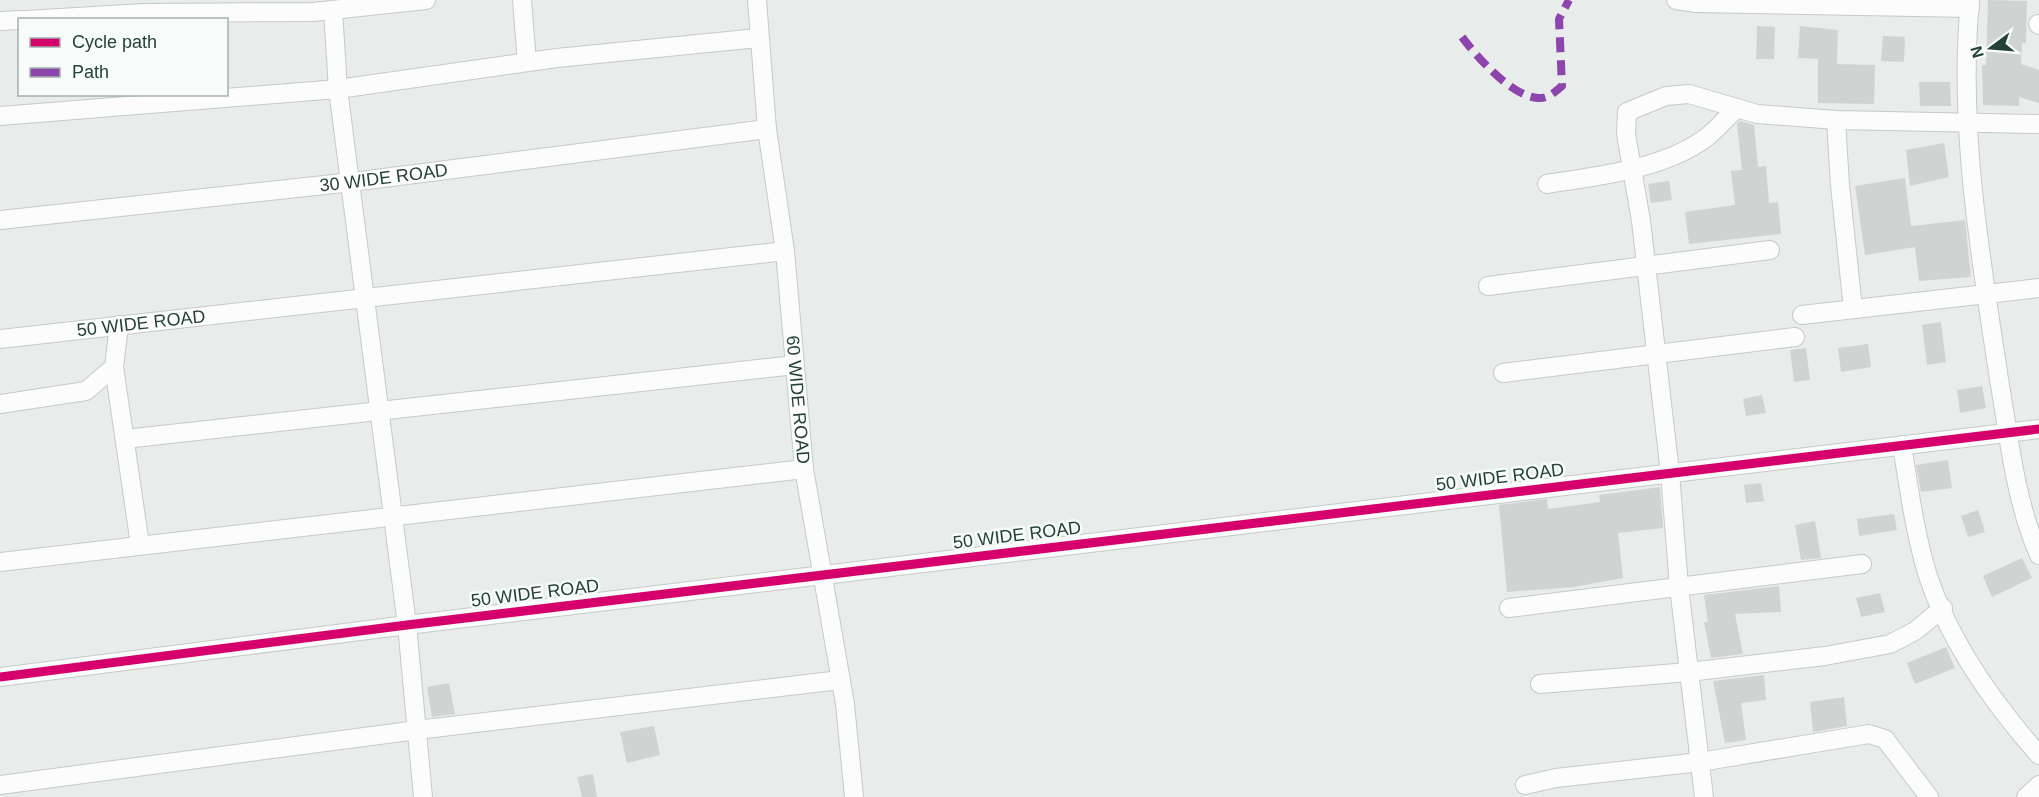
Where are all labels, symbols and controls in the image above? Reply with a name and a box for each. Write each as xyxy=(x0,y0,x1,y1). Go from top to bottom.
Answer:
legend xyxy=(18,18,228,96)
north arrow xyxy=(1961,18,2021,78)
text: Cycle path xyxy=(72,32,157,52)
text: N xyxy=(1967,44,1987,60)
text: Path xyxy=(72,62,109,82)
street label: 30 WIDE ROAD xyxy=(319,160,449,195)
street label: 50 WIDE ROAD xyxy=(76,306,206,340)
street label: 60 WIDE ROAD xyxy=(782,335,814,465)
street label: 50 WIDE ROAD xyxy=(1435,459,1565,495)
street label: 50 WIDE ROAD xyxy=(952,517,1082,553)
street label: 50 WIDE ROAD xyxy=(470,575,600,611)

